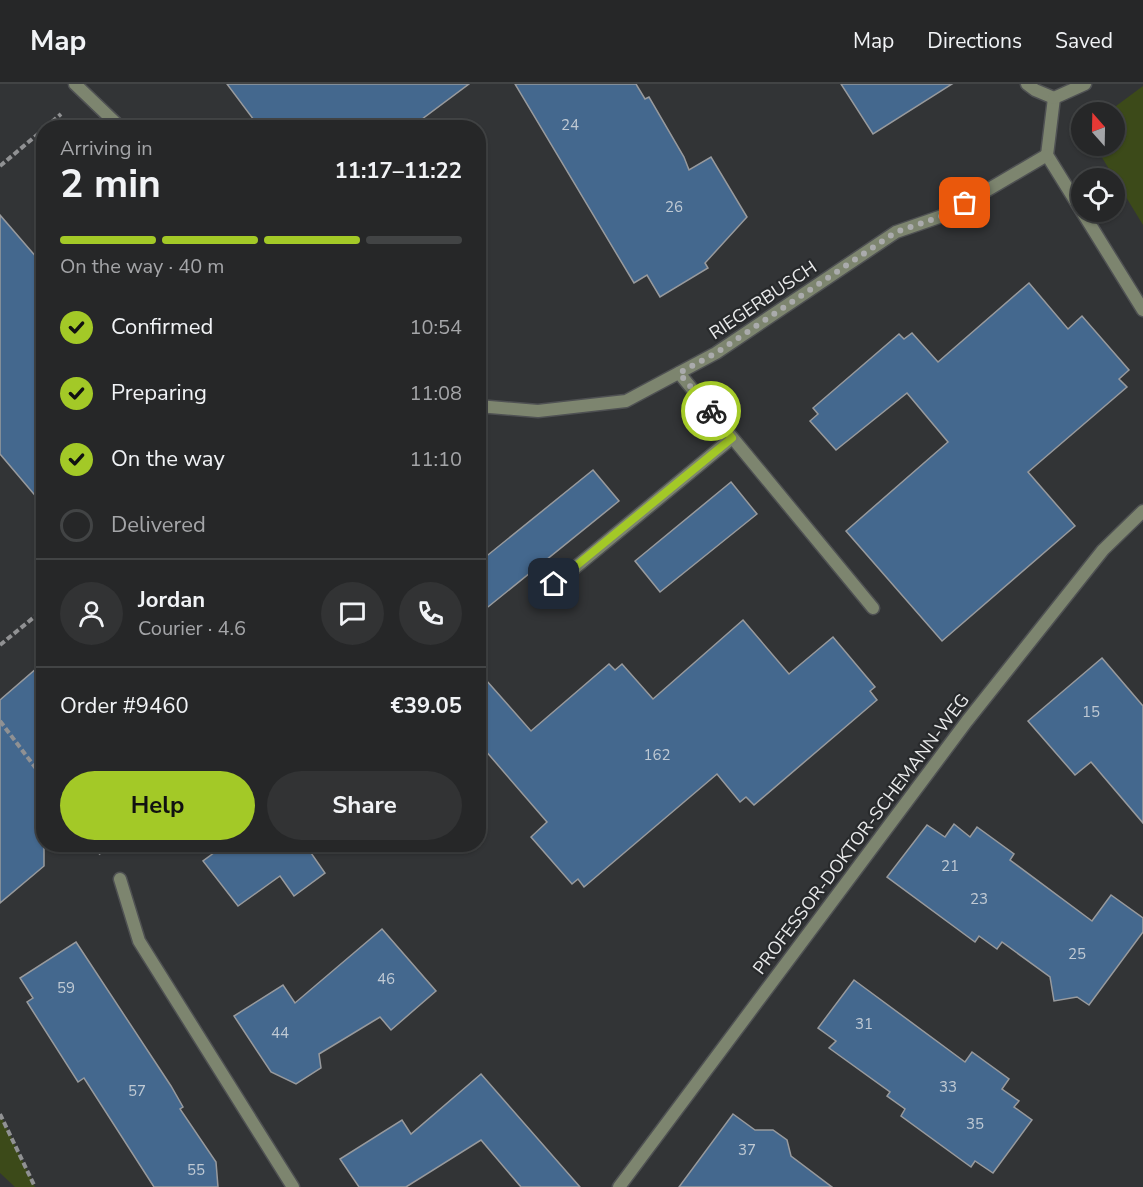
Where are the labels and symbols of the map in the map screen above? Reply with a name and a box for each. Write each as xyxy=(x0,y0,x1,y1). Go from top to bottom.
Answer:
north arrow xyxy=(1071,102,1125,156)
house number: 24 xyxy=(561,115,579,135)
pin xyxy=(939,177,990,228)
house number: 26 xyxy=(665,197,683,217)
street label: RIEGERBUSCH xyxy=(705,255,821,345)
courier xyxy=(681,381,741,441)
pin xyxy=(528,558,579,609)
street label: PROFESSOR-DOKTOR-SCHEMANN-WEG xyxy=(747,689,975,979)
house number: 15 xyxy=(1082,702,1100,722)
house number: 162 xyxy=(643,745,671,765)
house number: 21 xyxy=(941,856,959,876)
house number: 23 xyxy=(970,889,988,909)
house number: 25 xyxy=(1068,944,1086,964)
house number: 46 xyxy=(377,969,395,989)
house number: 59 xyxy=(57,978,75,998)
house number: 31 xyxy=(855,1014,873,1034)
house number: 44 xyxy=(271,1023,289,1043)
house number: 33 xyxy=(939,1077,957,1097)
house number: 57 xyxy=(128,1081,146,1101)
house number: 35 xyxy=(966,1114,984,1134)
house number: 37 xyxy=(738,1140,756,1160)
house number: 55 xyxy=(187,1160,205,1180)

